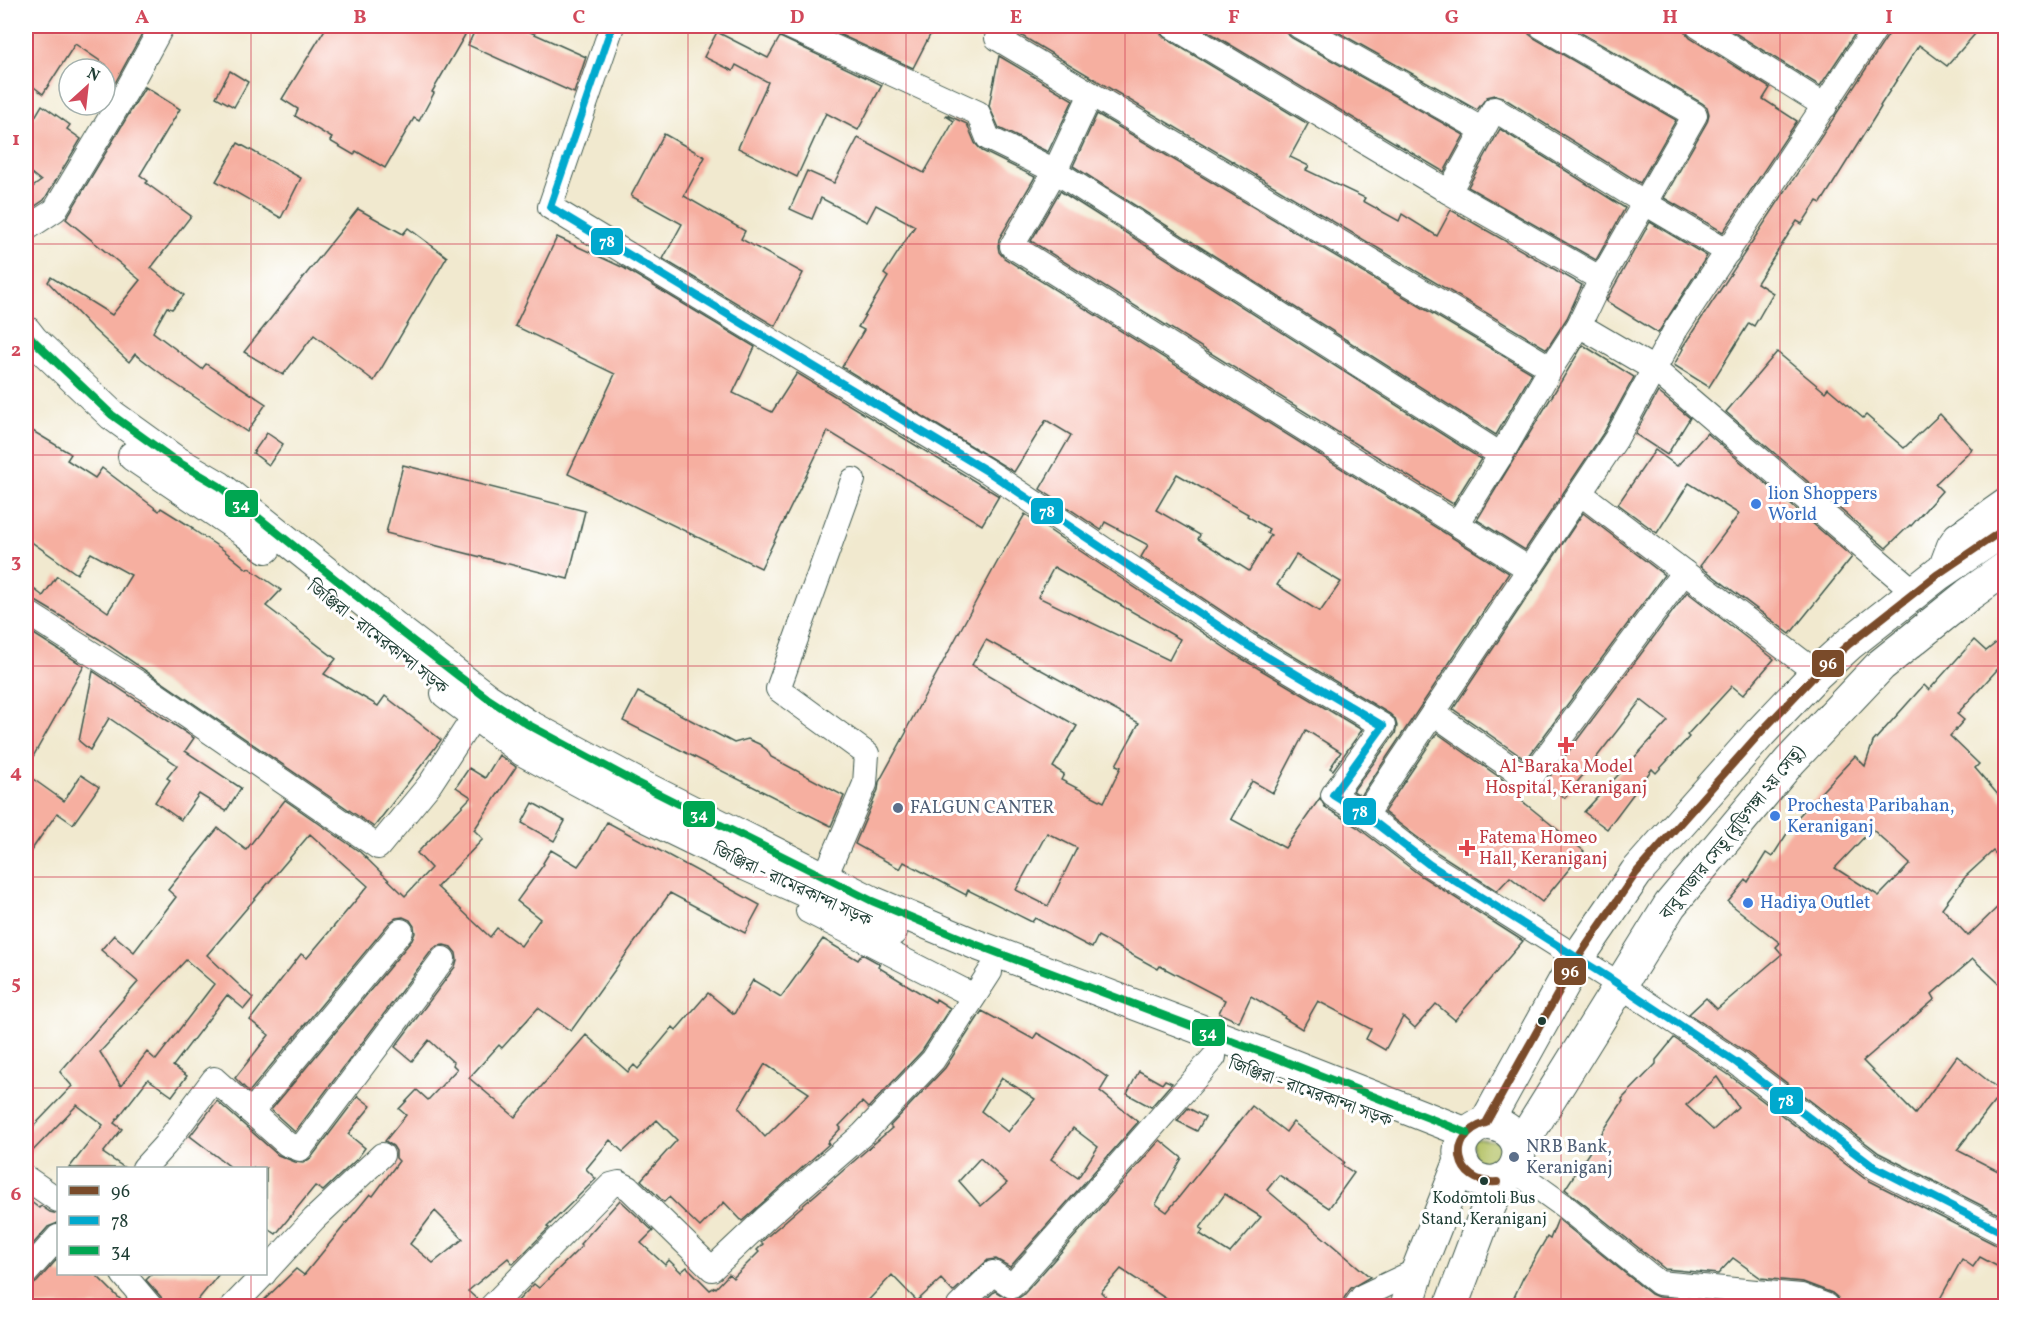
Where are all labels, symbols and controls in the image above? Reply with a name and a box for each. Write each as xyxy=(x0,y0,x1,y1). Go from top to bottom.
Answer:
text: A xyxy=(135,4,149,32)
text: B xyxy=(353,4,367,32)
text: C xyxy=(573,4,586,32)
text: D xyxy=(790,4,804,32)
text: E xyxy=(1010,4,1022,32)
text: F xyxy=(1228,4,1240,32)
text: G xyxy=(1445,4,1459,32)
text: H xyxy=(1662,4,1678,32)
text: I xyxy=(1885,4,1893,32)
north arrow xyxy=(57,57,117,117)
text: N xyxy=(83,63,103,88)
text: 1 xyxy=(12,126,20,154)
line badge: 78 xyxy=(590,227,624,256)
text: 78 xyxy=(599,232,615,254)
text: 2 xyxy=(11,337,21,365)
place label: lion Shoppers World xyxy=(1768,482,1877,528)
line badge: 34 xyxy=(224,489,259,518)
text: 34 xyxy=(232,495,250,517)
line badge: 78 xyxy=(1030,497,1064,525)
marker: lion Shoppers World xyxy=(1749,497,1763,511)
text: 78 xyxy=(1039,502,1055,524)
text: 3 xyxy=(11,548,21,576)
street label: জিঞ্জিরা - রামেরকান্দা সড়ক xyxy=(301,575,454,702)
line badge: 96 xyxy=(1811,649,1845,678)
text: 96 xyxy=(1819,654,1837,676)
marker: Al-Baraka Model Hospital, Keraniganj xyxy=(1557,736,1575,754)
street label: বাবু বাজার সেতু (বুড়িগঙ্গা ২য় সেতু) xyxy=(1654,741,1811,926)
place label: Al-Baraka Model Hospital, Keraniganj xyxy=(1485,755,1647,801)
text: 4 xyxy=(10,759,22,787)
place label: Prochesta Paribahan, Keraniganj xyxy=(1787,794,1954,840)
place label: FALGUN CANTER xyxy=(910,796,1055,821)
line badge: 78 xyxy=(1342,797,1377,826)
line badge: 34 xyxy=(682,800,716,828)
marker: FALGUN CANTER xyxy=(891,801,905,815)
text: 78 xyxy=(1352,802,1368,824)
text: 34 xyxy=(690,805,708,827)
marker: Prochesta Paribahan, Keraniganj xyxy=(1768,809,1782,823)
place label: Fatema Homeo Hall, Keraniganj xyxy=(1479,826,1607,872)
street label: জিঞ্জিরা - রামেরকান্দা সড়ক xyxy=(708,838,877,934)
marker: Fatema Homeo Hall, Keraniganj xyxy=(1460,841,1474,855)
place label: Hadiya Outlet xyxy=(1760,891,1870,916)
marker: Hadiya Outlet xyxy=(1741,896,1755,910)
line badge: 96 xyxy=(1553,957,1587,986)
text: 96 xyxy=(1561,962,1579,984)
text: 5 xyxy=(11,970,21,998)
unlabelled marker xyxy=(1536,1015,1548,1027)
line badge: 34 xyxy=(1191,1018,1226,1047)
text: 34 xyxy=(1199,1023,1217,1045)
street label: জিঞ্জিরা - রামেরকান্দা সড়ক xyxy=(1224,1051,1396,1135)
line badge: 78 xyxy=(1769,1086,1804,1115)
text: 78 xyxy=(1778,1091,1794,1113)
place label: NRB Bank, Keraniganj xyxy=(1526,1135,1613,1181)
marker: NRB Bank, Keraniganj xyxy=(1507,1150,1521,1164)
legend xyxy=(57,1167,267,1275)
marker: Kodomtoli Bus Stand, Keraniganj xyxy=(1478,1175,1490,1187)
text: 96 xyxy=(111,1180,130,1205)
text: 6 xyxy=(11,1181,22,1209)
place label: Kodomtoli Bus Stand, Keraniganj xyxy=(1421,1188,1547,1231)
text: 78 xyxy=(111,1210,128,1235)
text: 34 xyxy=(111,1240,131,1265)

